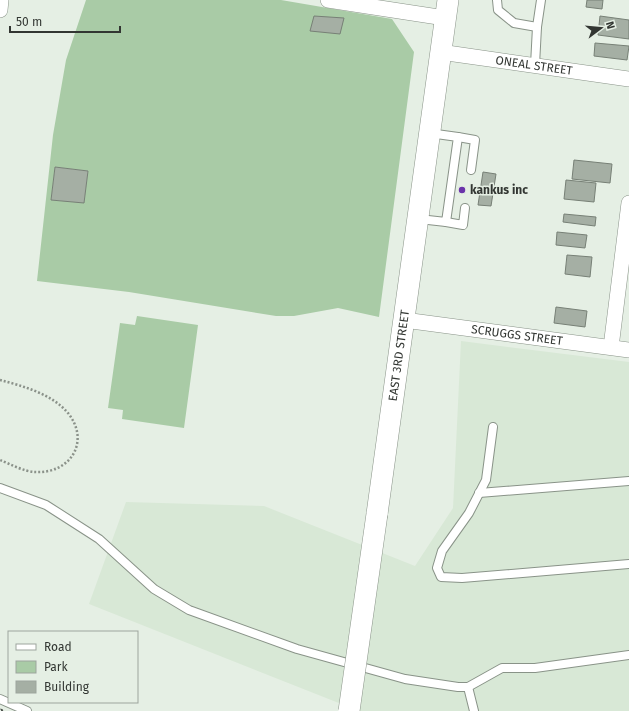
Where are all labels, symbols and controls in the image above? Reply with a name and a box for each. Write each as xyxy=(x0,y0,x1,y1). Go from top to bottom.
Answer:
scale bar xyxy=(10,8,120,34)
north arrow xyxy=(581,8,621,48)
text: 50 m xyxy=(16,15,42,29)
text: N xyxy=(603,20,617,31)
street label: ONEAL STREET xyxy=(495,53,574,78)
place label: kankus inc xyxy=(470,183,528,197)
marker: kankus inc xyxy=(457,185,467,195)
street label: EAST 3RD STREET xyxy=(386,308,412,402)
street label: SCRUGGS STREET xyxy=(470,322,564,348)
legend xyxy=(8,631,138,703)
text: Road xyxy=(44,640,72,654)
text: Park xyxy=(44,660,68,674)
text: Building xyxy=(44,680,90,694)

